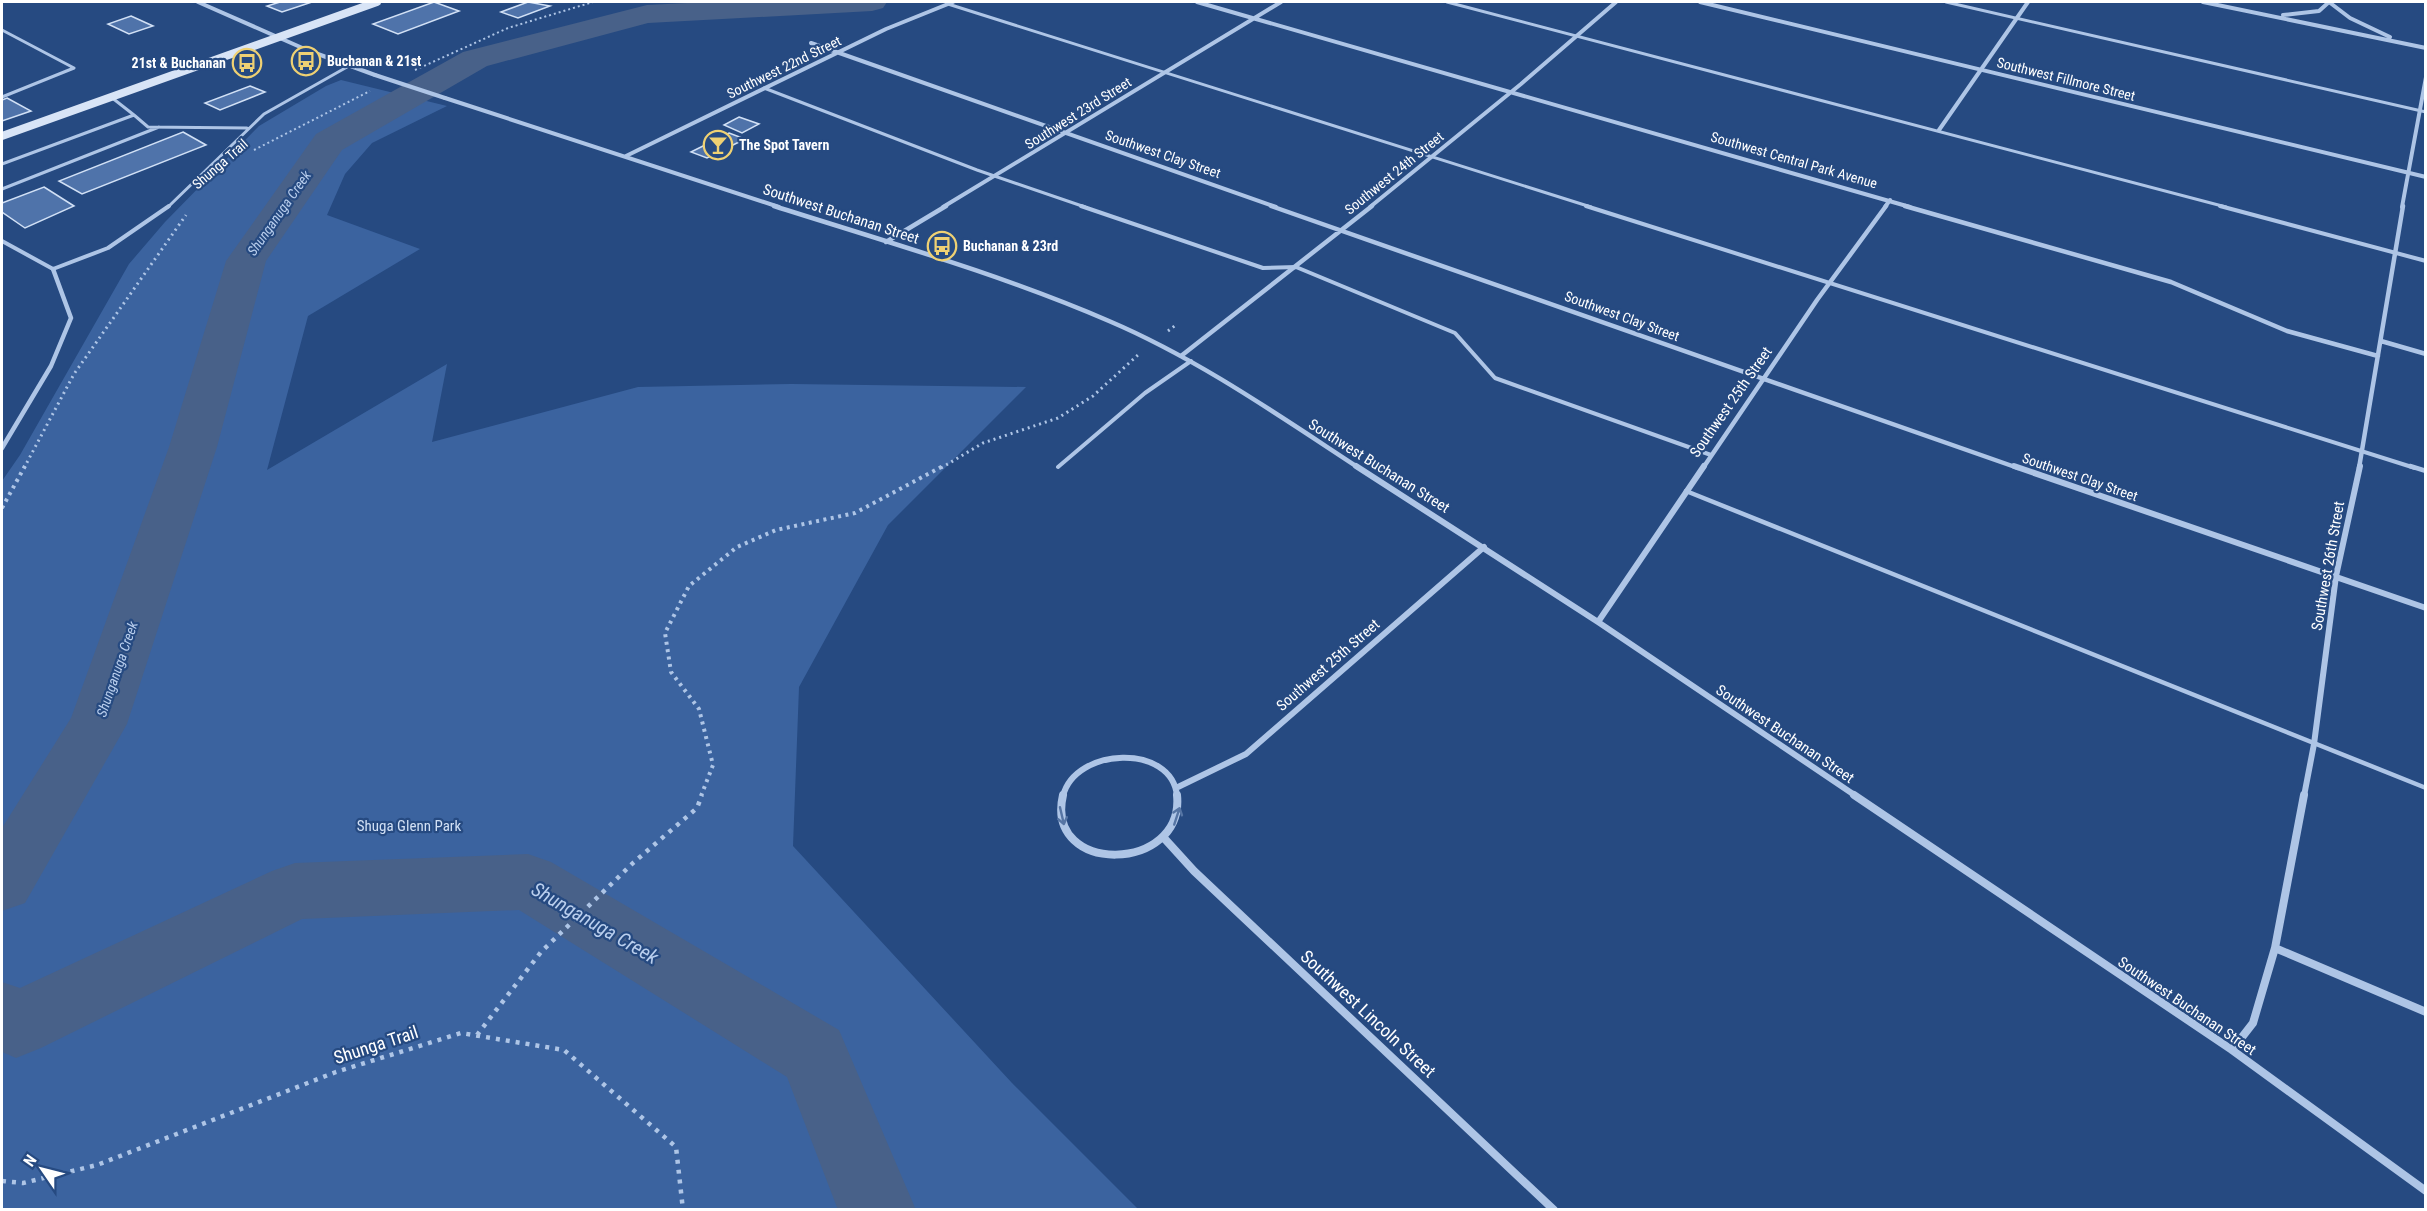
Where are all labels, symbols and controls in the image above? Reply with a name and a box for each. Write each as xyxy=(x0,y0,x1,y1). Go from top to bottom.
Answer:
street label: Southwest 22nd Street xyxy=(724,32,844,102)
bus stop icon: Buchanan & 21st xyxy=(290,45,322,77)
bus stop icon: 21st & Buchanan xyxy=(231,47,263,79)
place label: Buchanan & 21st xyxy=(327,53,421,69)
street label: Southwest Fillmore Street xyxy=(1995,54,2137,104)
place label: 21st & Buchanan xyxy=(132,55,226,71)
street label: Southwest 23rd Street xyxy=(1022,74,1134,152)
street label: Southwest Clay Street xyxy=(1103,127,1223,181)
street label: Southwest 24th Street xyxy=(1342,128,1446,218)
bar icon: The Spot Tavern xyxy=(702,129,734,161)
street label: Southwest Central Park Avenue xyxy=(1709,129,1879,192)
street label: Shunga Trail xyxy=(189,136,251,192)
place label: The Spot Tavern xyxy=(739,137,829,153)
water label: Shunganuga Creek xyxy=(244,167,315,259)
street label: Southwest Buchanan Street xyxy=(761,180,921,248)
bus stop icon: Buchanan & 23rd xyxy=(926,230,958,262)
place label: Buchanan & 23rd xyxy=(963,238,1058,254)
street label: Southwest Clay Street xyxy=(1562,288,1682,344)
street label: Southwest 25th Street xyxy=(1686,343,1776,461)
street label: Southwest Buchanan Street xyxy=(1305,415,1453,517)
street label: Southwest Clay Street xyxy=(2020,450,2140,504)
street label: Southwest 26th Street xyxy=(2308,500,2348,632)
street label: Southwest 25th Street xyxy=(1273,615,1383,715)
water label: Shunganuga Creek xyxy=(93,618,141,719)
street label: Southwest Buchanan Street xyxy=(1712,681,1858,787)
one-way arrow xyxy=(1057,806,1069,825)
one-way arrow xyxy=(1172,807,1183,826)
park label: Shuga Glenn Park xyxy=(357,817,461,835)
water label: Shunganuga Creek xyxy=(527,877,664,970)
street label: Southwest Lincoln Street xyxy=(1297,946,1440,1082)
street label: Southwest Buchanan Street xyxy=(2114,953,2260,1059)
street label: Shunga Trail xyxy=(331,1021,421,1068)
north arrow xyxy=(12,1139,72,1199)
text: N xyxy=(20,1151,41,1170)

